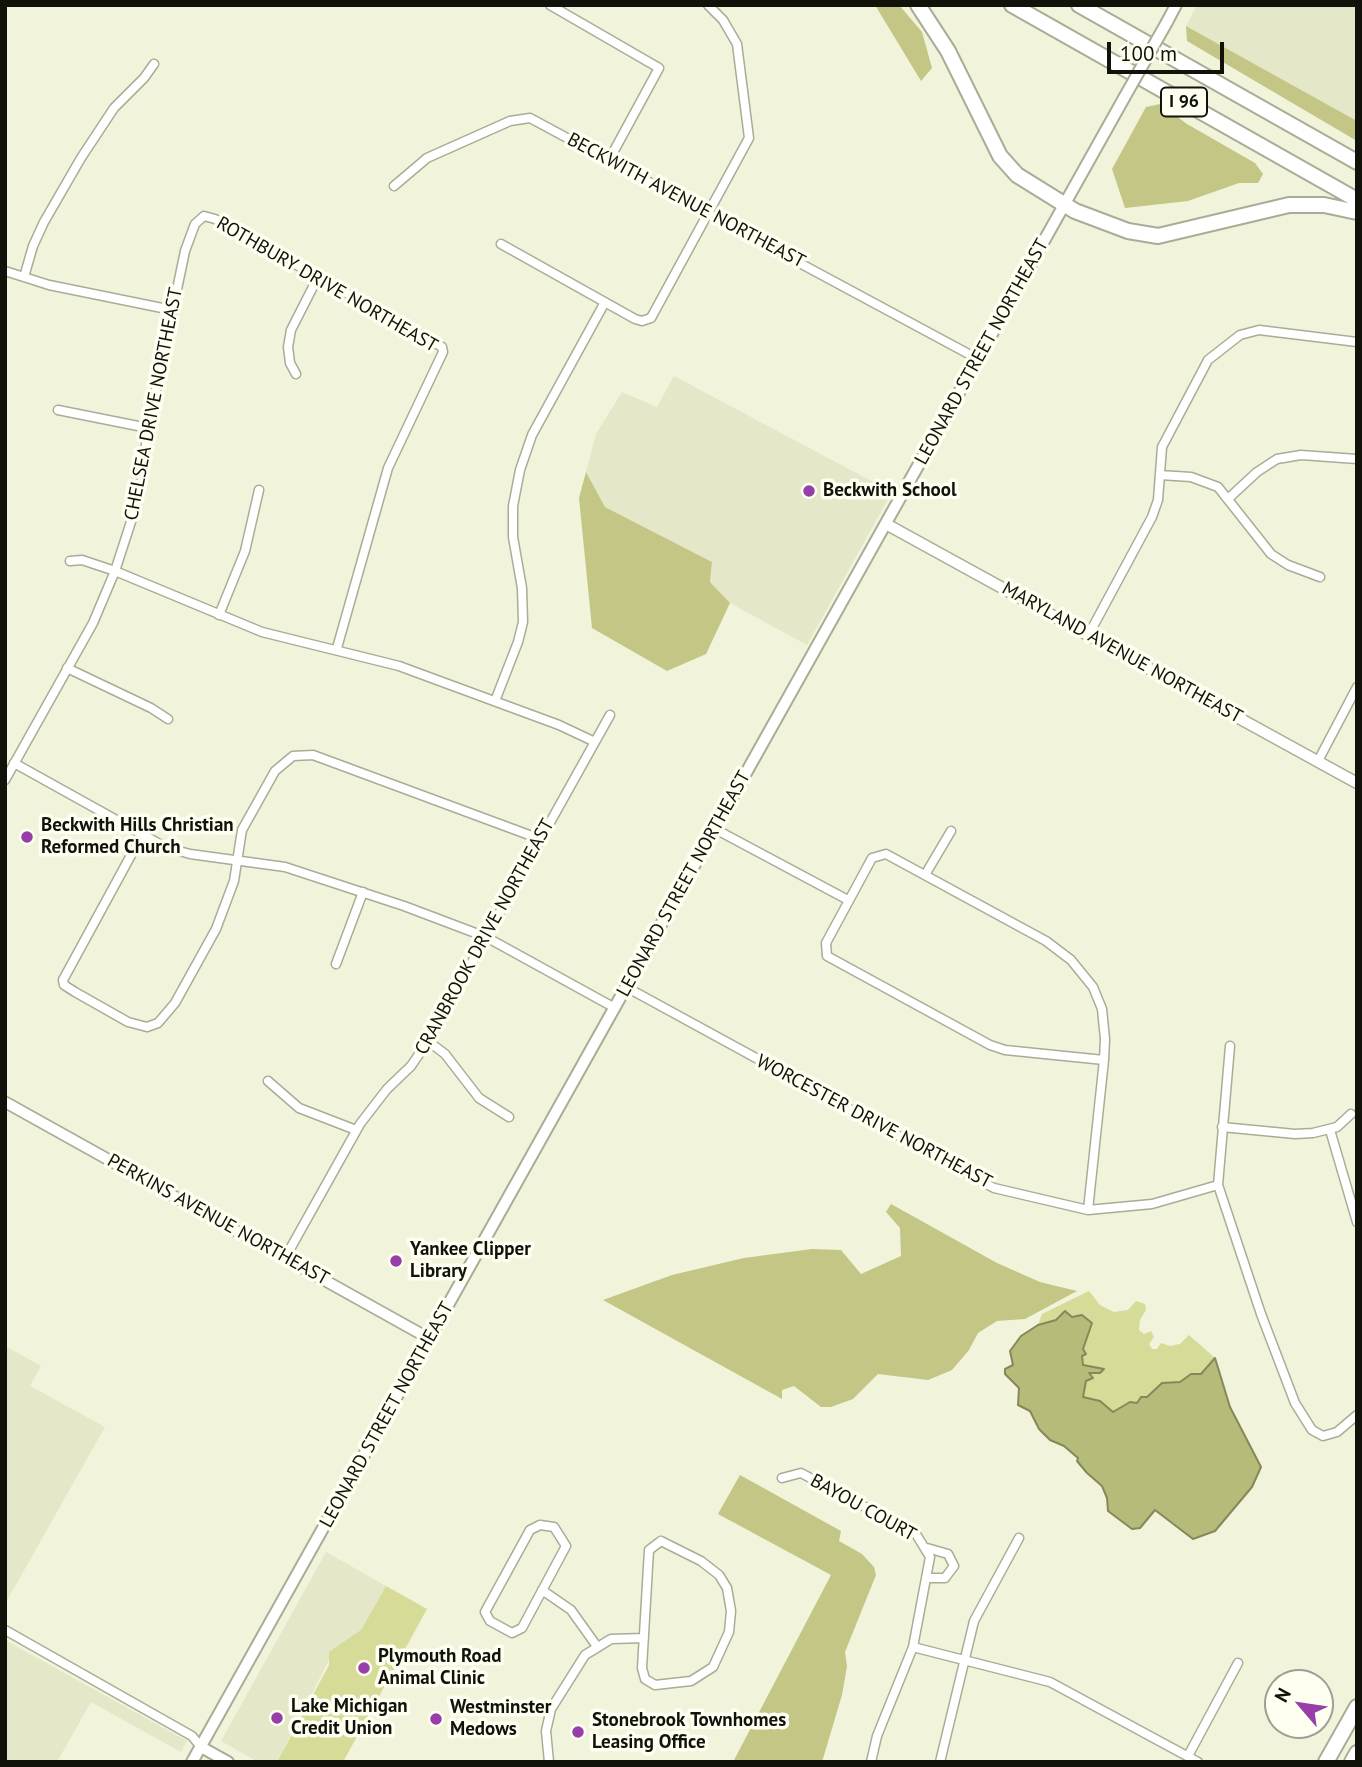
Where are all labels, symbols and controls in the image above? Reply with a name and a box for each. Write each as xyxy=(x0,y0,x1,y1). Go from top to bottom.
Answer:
scale bar xyxy=(1110,28,1227,72)
text: 100 m xyxy=(1120,40,1177,67)
road number: I 96 xyxy=(1161,88,1207,116)
street label: BECKWITH AVENUE NORTHEAST xyxy=(563,128,809,274)
street label: ROTHBURY DRIVE NORTHEAST xyxy=(212,212,442,358)
street label: LEONARD STREET NORTHEAST xyxy=(910,235,1054,469)
street label: CHELSEA DRIVE NORTHEAST xyxy=(120,286,188,522)
place label: Beckwith School xyxy=(823,480,957,502)
marker: Beckwith School xyxy=(801,483,817,499)
street label: MARYLAND AVENUE NORTHEAST xyxy=(998,577,1246,729)
street label: LEONARD STREET NORTHEAST xyxy=(612,767,756,1001)
place label: Beckwith Hills Christian Reformed Church xyxy=(41,815,234,859)
street label: CRANBROOK DRIVE NORTHEAST xyxy=(410,815,560,1059)
marker: Beckwith Hills Christian Reformed Church xyxy=(19,829,35,845)
street label: WORCESTER DRIVE NORTHEAST xyxy=(752,1050,996,1194)
street label: PERKINS AVENUE NORTHEAST xyxy=(103,1149,333,1291)
place label: Yankee Clipper Library xyxy=(410,1239,531,1283)
marker: Yankee Clipper Library xyxy=(388,1253,404,1269)
street label: LEONARD STREET NORTHEAST xyxy=(315,1298,459,1532)
street label: BAYOU COURT xyxy=(806,1470,920,1546)
place label: Plymouth Road Animal Clinic xyxy=(378,1646,501,1690)
marker: Plymouth Road Animal Clinic xyxy=(356,1660,372,1676)
north arrow xyxy=(1264,1669,1334,1739)
text: N xyxy=(1269,1684,1296,1706)
place label: Lake Michigan Credit Union xyxy=(291,1696,408,1740)
place label: Westminster Medows xyxy=(450,1697,551,1741)
marker: Lake Michigan Credit Union xyxy=(269,1710,285,1726)
place label: Stonebrook Townhomes Leasing Office xyxy=(592,1710,786,1754)
marker: Westminster Medows xyxy=(428,1711,444,1727)
marker: Stonebrook Townhomes Leasing Office xyxy=(570,1724,586,1740)

